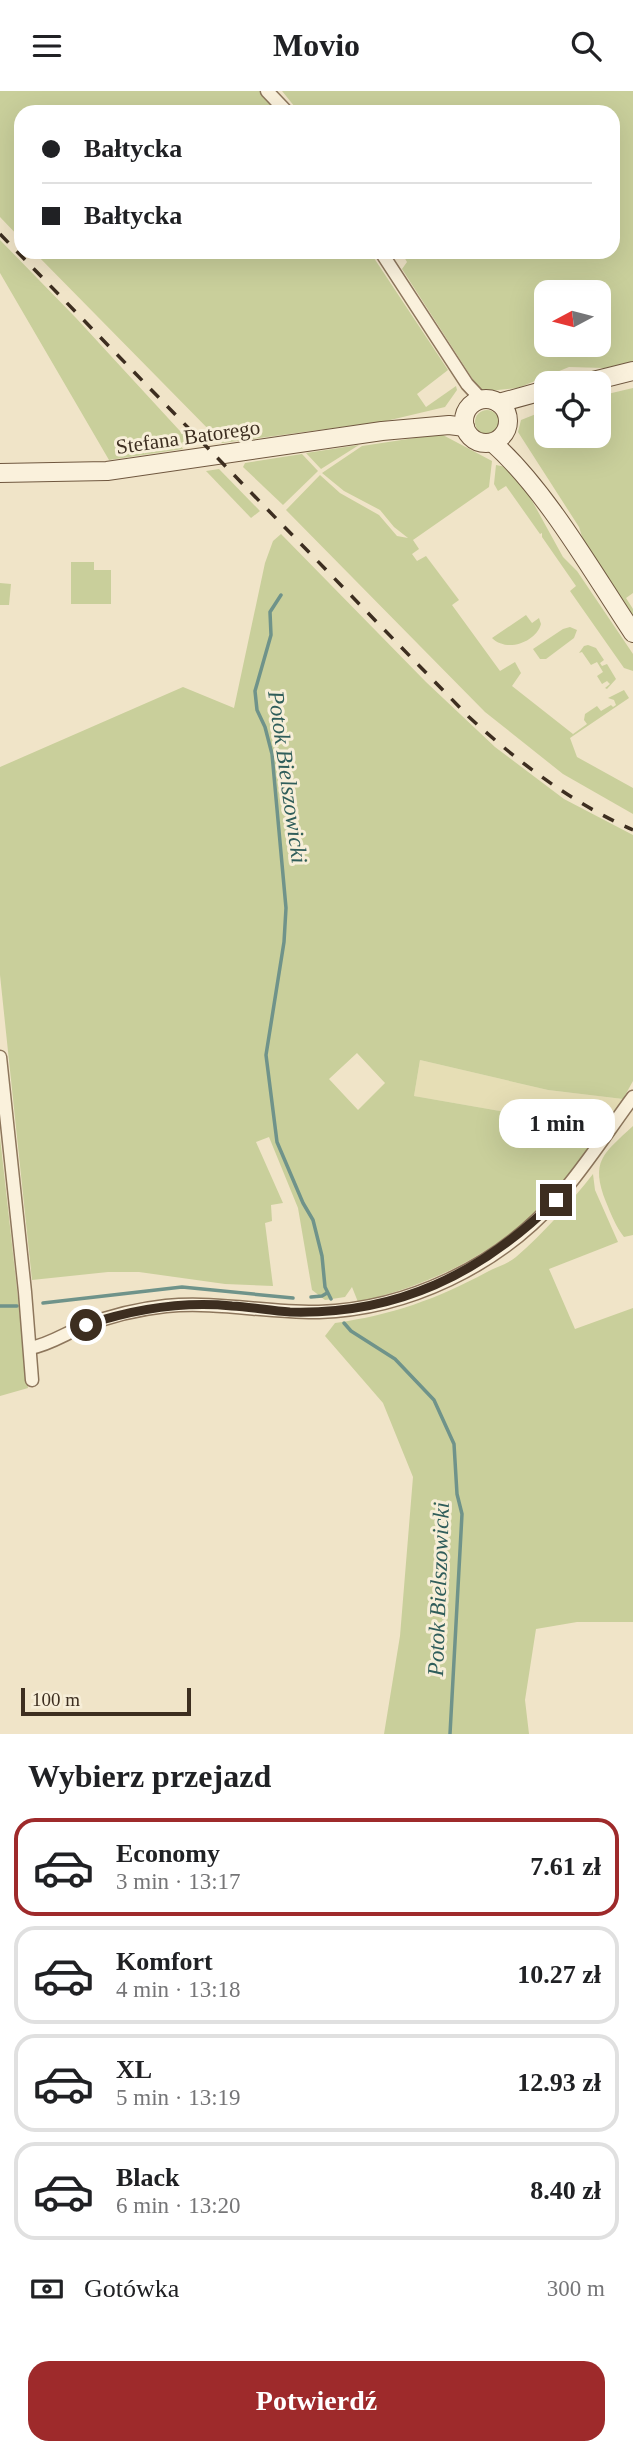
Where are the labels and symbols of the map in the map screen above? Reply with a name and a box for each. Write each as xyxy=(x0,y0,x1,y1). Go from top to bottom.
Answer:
north arrow xyxy=(534,280,611,357)
street label: Stefana Batorego xyxy=(114,415,262,459)
water label: Potok Bielszowicki xyxy=(263,688,312,865)
callout: 1 min xyxy=(498,1098,614,1147)
route end xyxy=(540,1184,572,1216)
route start xyxy=(70,1309,102,1341)
water label: Potok Bielszowicki xyxy=(423,1501,454,1678)
scale bar xyxy=(21,1685,191,1717)

